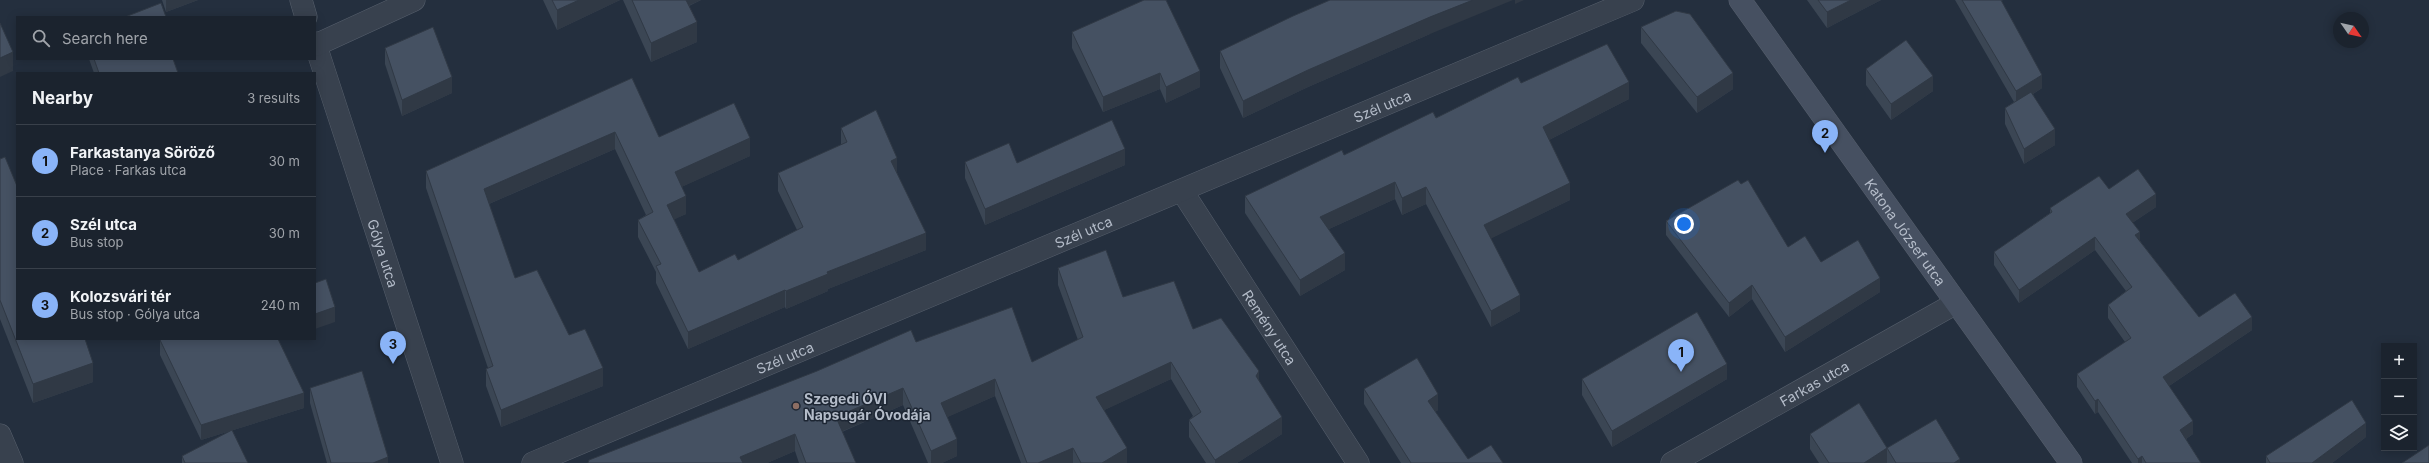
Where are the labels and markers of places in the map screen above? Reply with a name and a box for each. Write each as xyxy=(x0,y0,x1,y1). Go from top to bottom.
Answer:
pin: 2 xyxy=(1812,120,1838,153)
pin: 3 xyxy=(380,331,406,364)
pin: 1 xyxy=(1668,339,1694,372)
place label: Szegedi ÓVI Napsugár Óvodája xyxy=(804,390,931,423)
marker: Szegedi ÓVI Napsugár Óvodája xyxy=(791,401,801,411)

